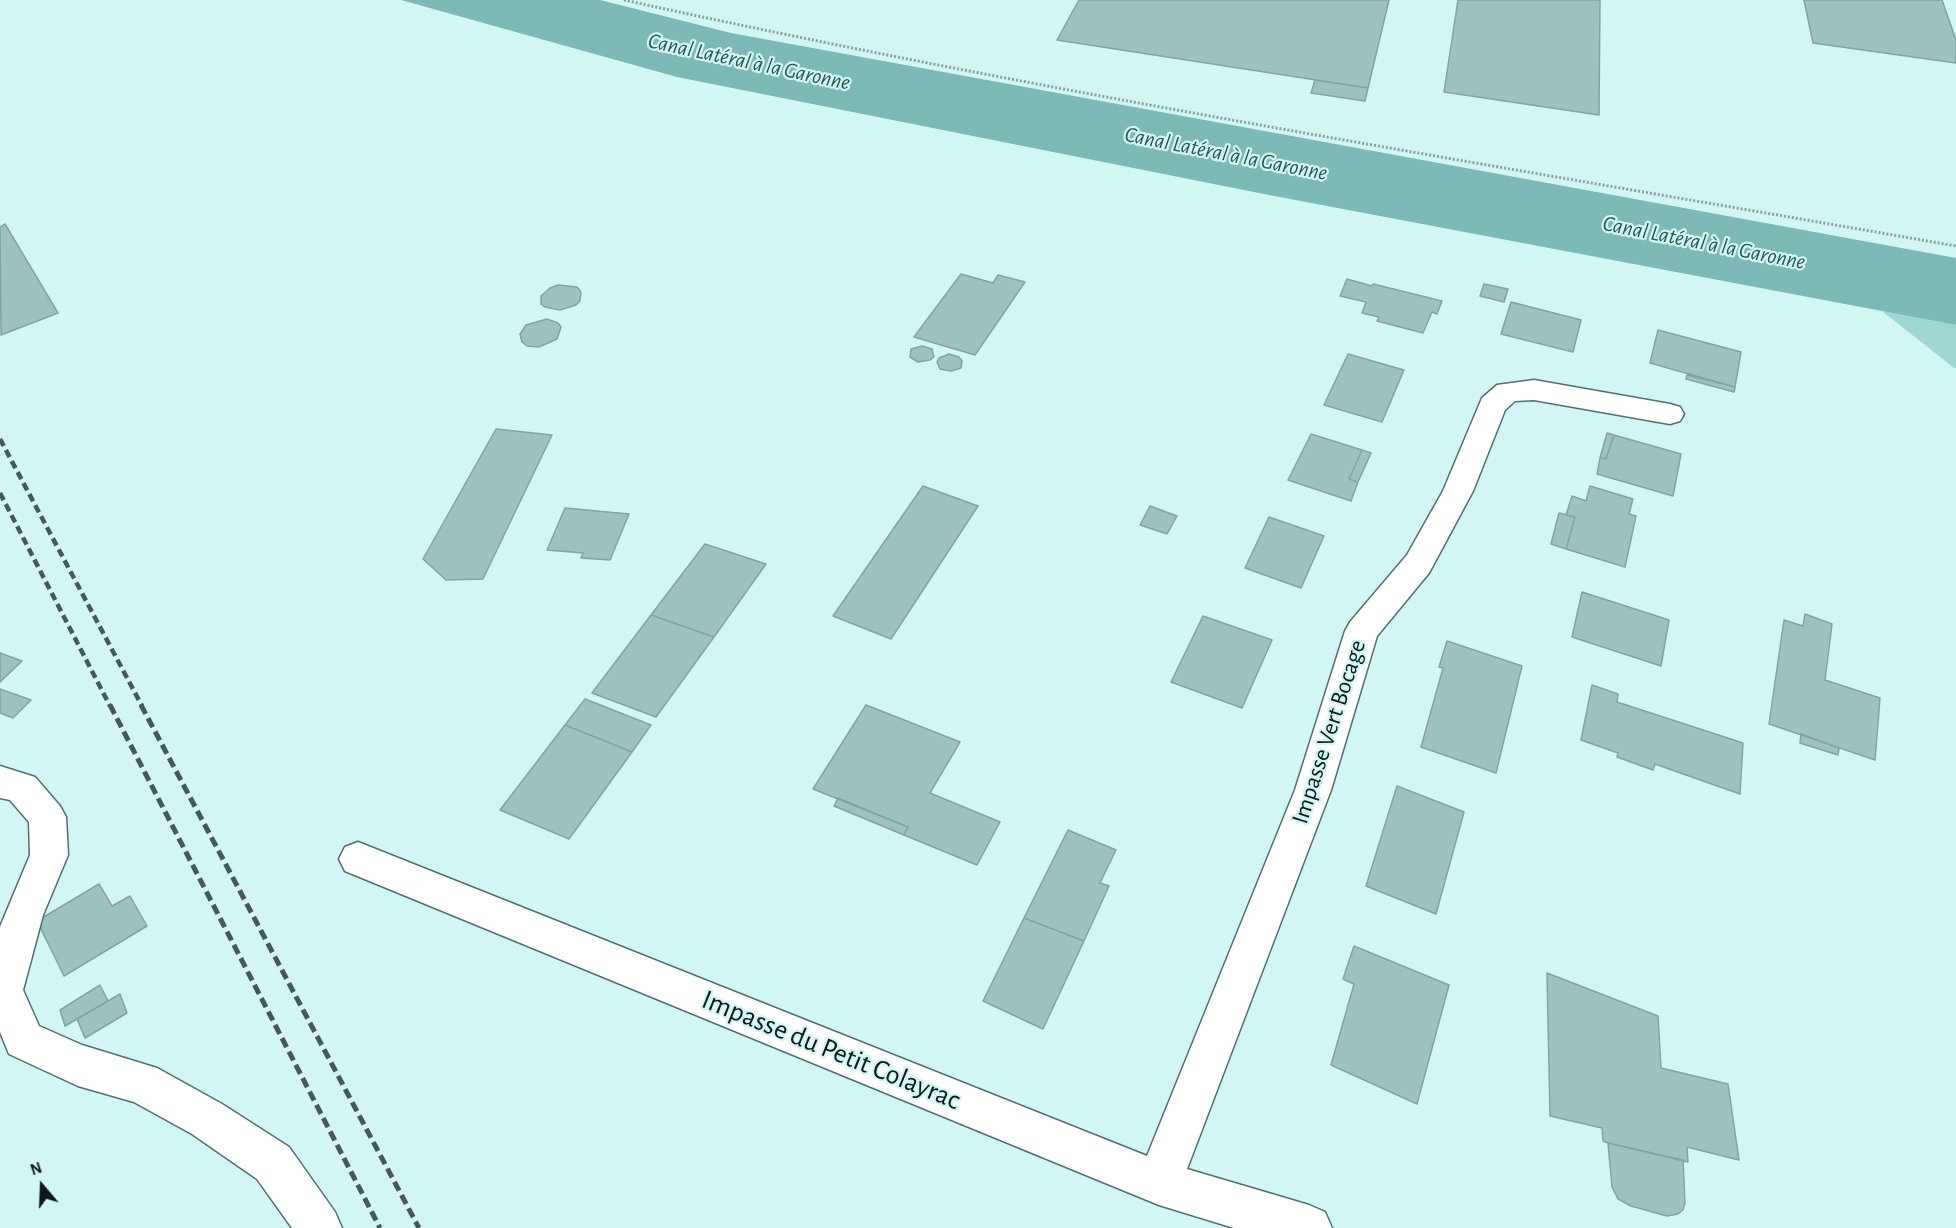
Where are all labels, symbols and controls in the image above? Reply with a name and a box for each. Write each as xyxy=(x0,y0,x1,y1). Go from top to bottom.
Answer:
water label: Canal Latéral à la Garonne xyxy=(646,28,852,96)
water label: Canal Latéral à la Garonne xyxy=(1122,121,1330,187)
water label: Canal Latéral à la Garonne xyxy=(1600,210,1808,276)
street label: Impasse Vert Bocage xyxy=(1286,636,1372,828)
street label: Impasse du Petit Colayrac xyxy=(697,983,965,1117)
north arrow xyxy=(12,1156,72,1216)
text: N xyxy=(28,1160,44,1178)

